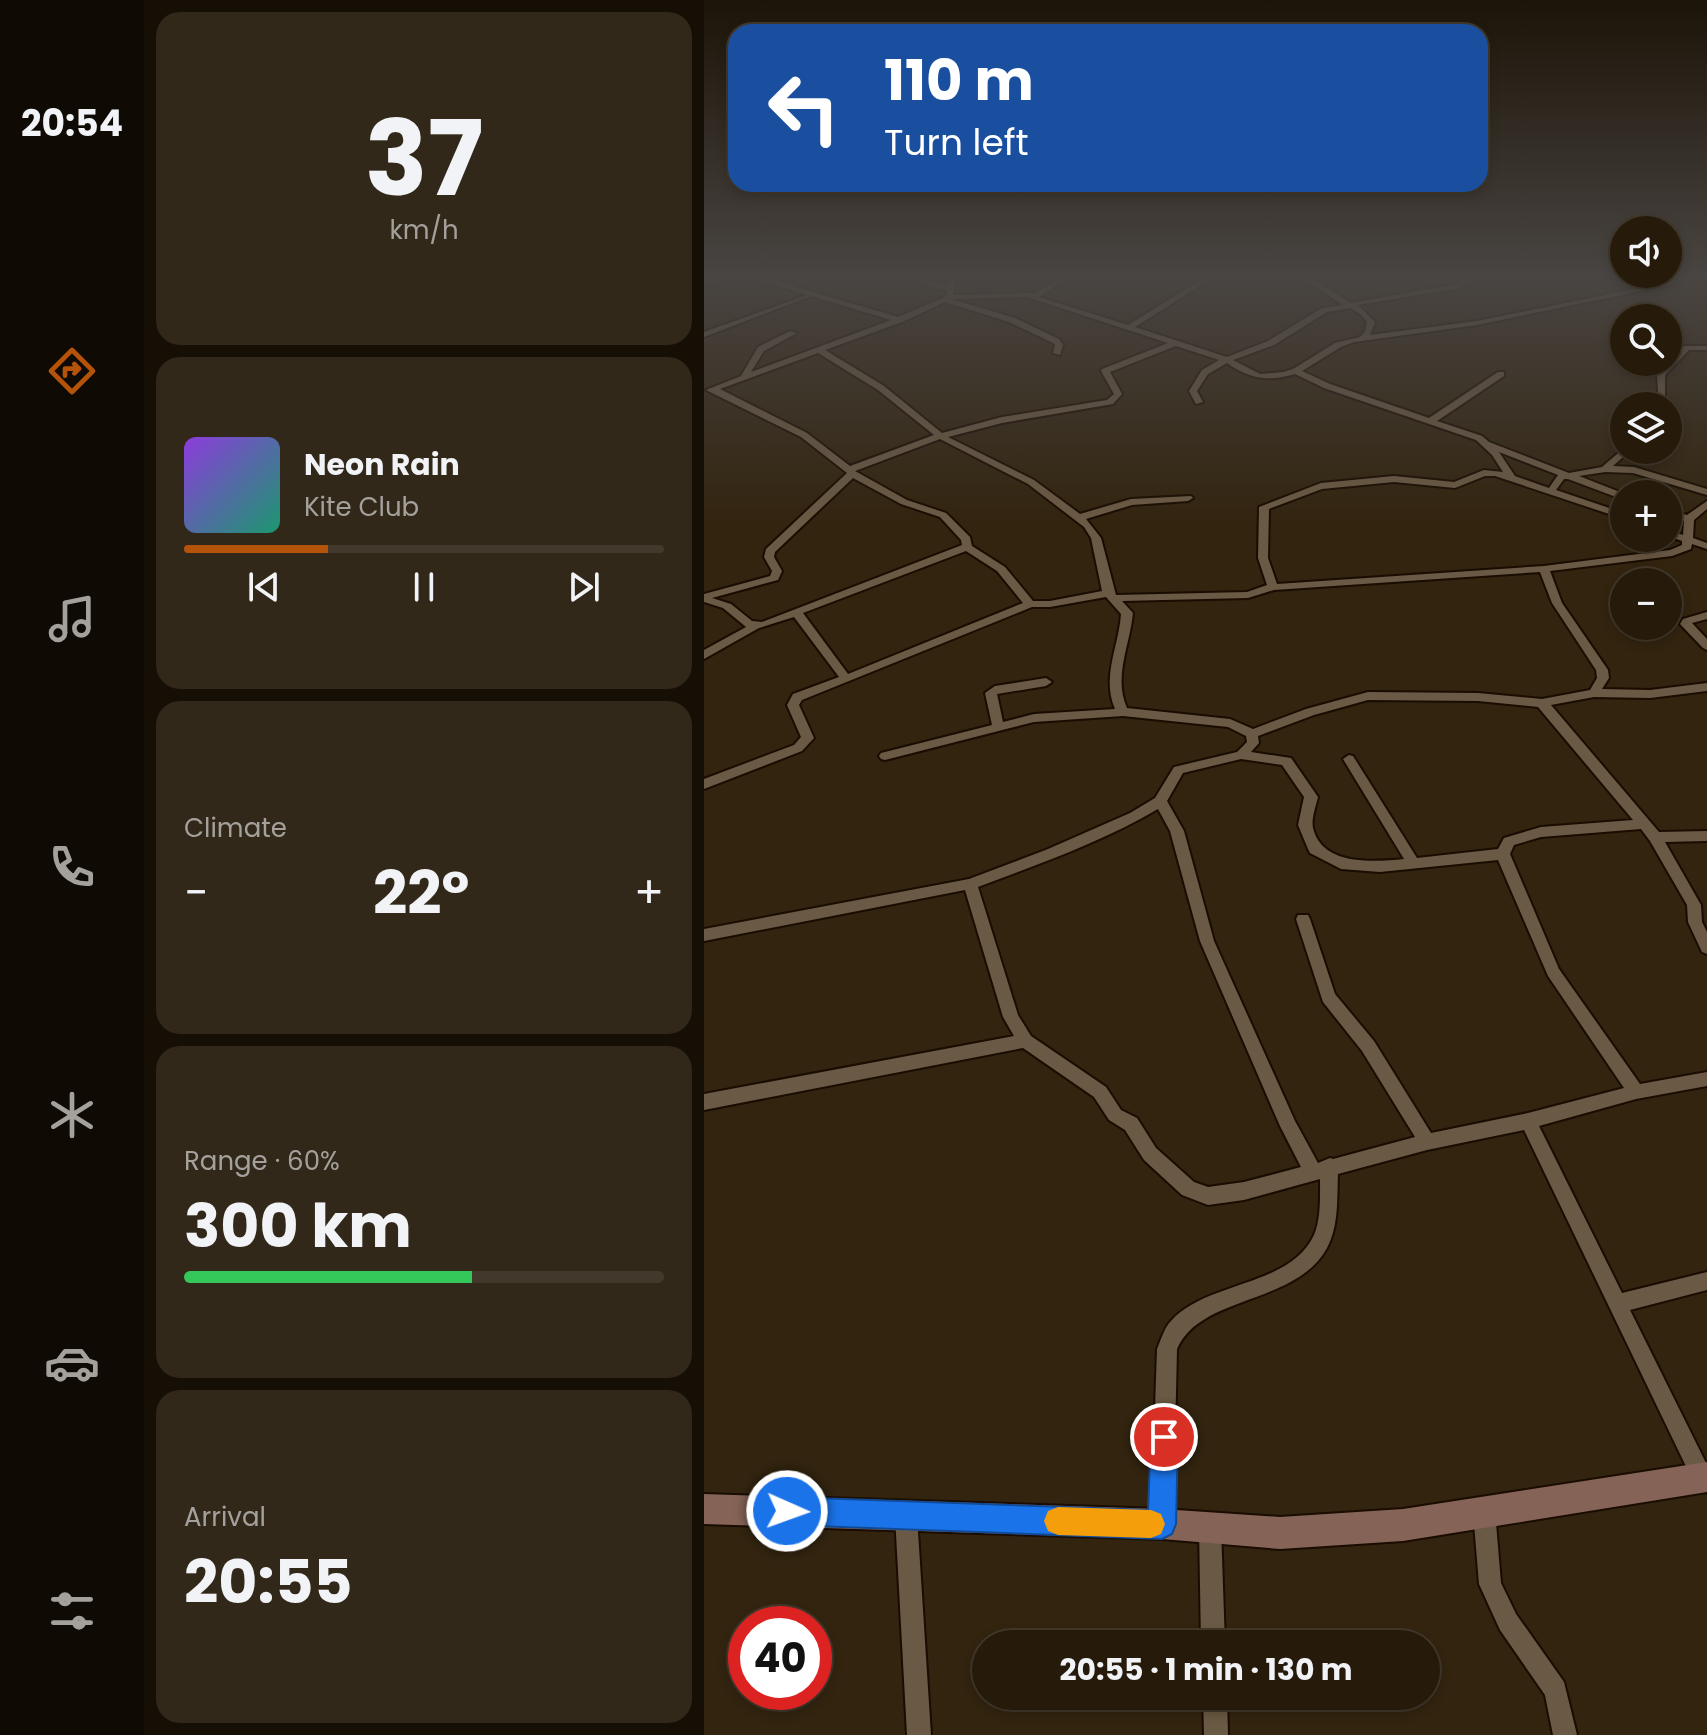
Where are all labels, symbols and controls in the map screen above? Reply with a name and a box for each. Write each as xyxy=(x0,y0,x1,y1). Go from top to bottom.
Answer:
text: 110 m xyxy=(884,41,1034,120)
icon: left xyxy=(752,56,856,160)
text: 37 xyxy=(365,86,483,231)
text: 20:54 xyxy=(21,98,123,149)
text: Turn left xyxy=(884,117,1029,168)
text: km/h xyxy=(389,212,459,248)
map controls xyxy=(1610,216,1682,640)
button: sound xyxy=(1610,216,1682,288)
button: search xyxy=(1610,304,1682,376)
icon: directions xyxy=(44,343,100,399)
button: layers xyxy=(1610,392,1682,464)
text: Neon Rain xyxy=(304,443,460,486)
button: + xyxy=(1610,480,1682,552)
text: Kite Club xyxy=(304,489,419,525)
icon: previous xyxy=(242,565,286,609)
icon: pause xyxy=(402,565,446,609)
icon: next xyxy=(562,565,606,609)
button: − xyxy=(1610,568,1682,640)
icon: music xyxy=(44,591,100,647)
text: Climate xyxy=(184,810,287,846)
icon: phone xyxy=(44,839,100,895)
text: 22° xyxy=(373,851,469,935)
text: − xyxy=(184,862,208,923)
text: + xyxy=(634,862,664,923)
icon: climate xyxy=(44,1087,100,1143)
text: Range · 60% xyxy=(184,1143,340,1179)
text: 300 km xyxy=(184,1184,412,1268)
icon: car xyxy=(44,1335,100,1391)
pin xyxy=(1130,1403,1198,1471)
icon: arrive xyxy=(1142,1415,1186,1459)
position arrow xyxy=(745,1469,829,1553)
text: Arrival xyxy=(184,1499,266,1535)
text: 20:55 xyxy=(184,1540,352,1624)
icon: filters xyxy=(44,1583,100,1639)
speed limit sign: 40 xyxy=(728,1606,832,1710)
text: 20:55 · 1 min · 130 m xyxy=(1059,1648,1353,1691)

